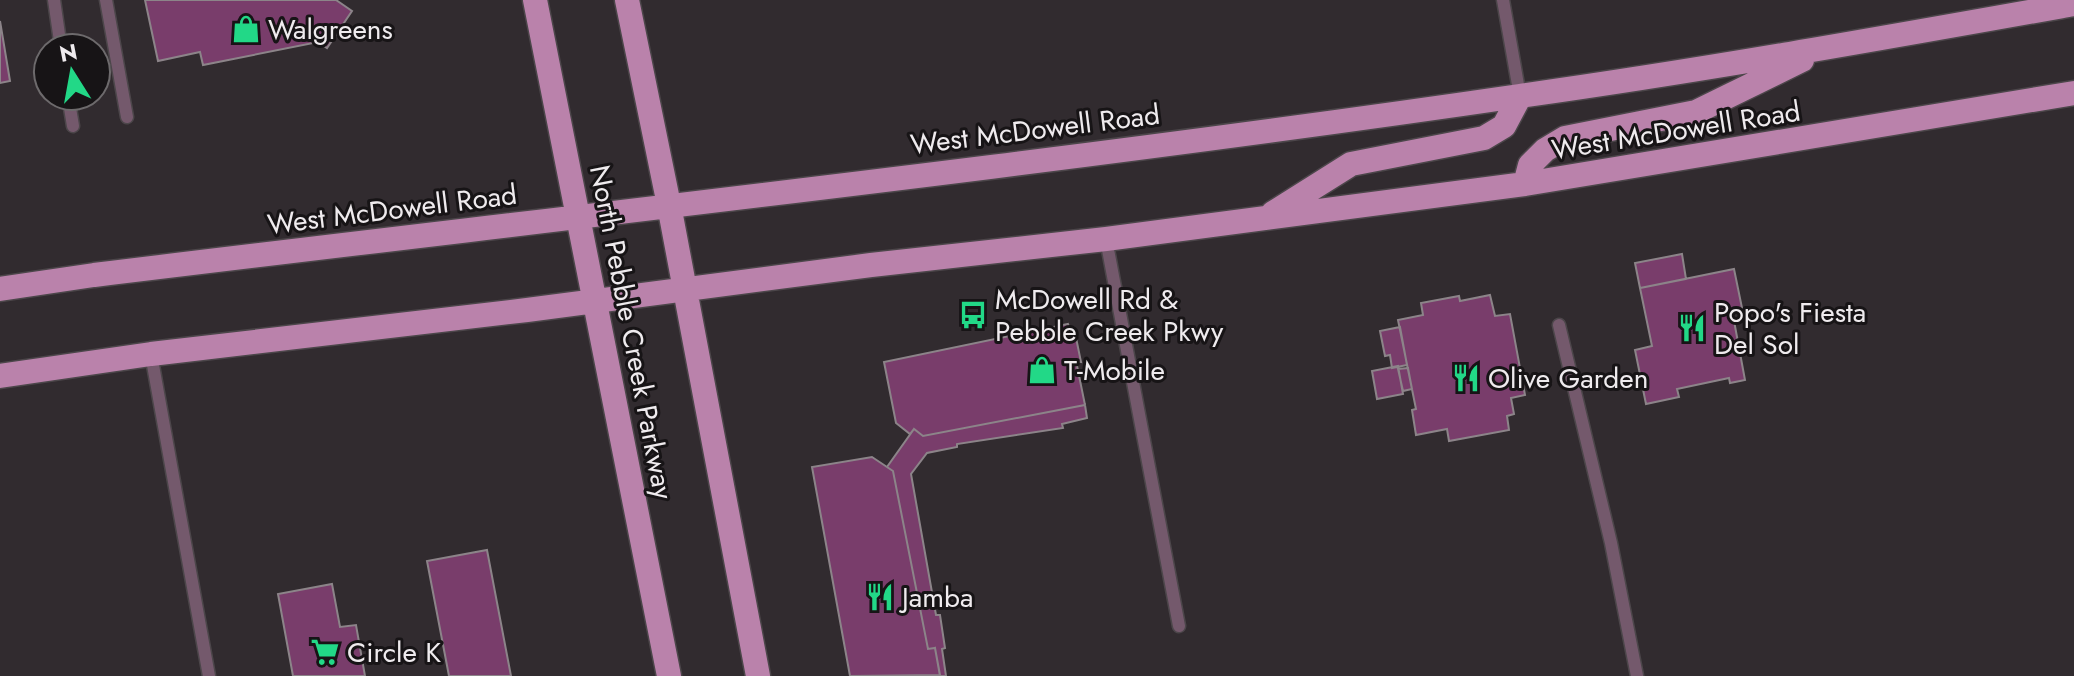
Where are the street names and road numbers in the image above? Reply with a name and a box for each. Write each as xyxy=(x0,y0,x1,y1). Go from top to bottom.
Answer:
street label: West McDowell Road xyxy=(1549,91,1803,170)
street label: West McDowell Road xyxy=(908,94,1162,165)
street label: North Pebble Creek Parkway xyxy=(579,162,684,503)
street label: West McDowell Road xyxy=(265,174,519,245)

